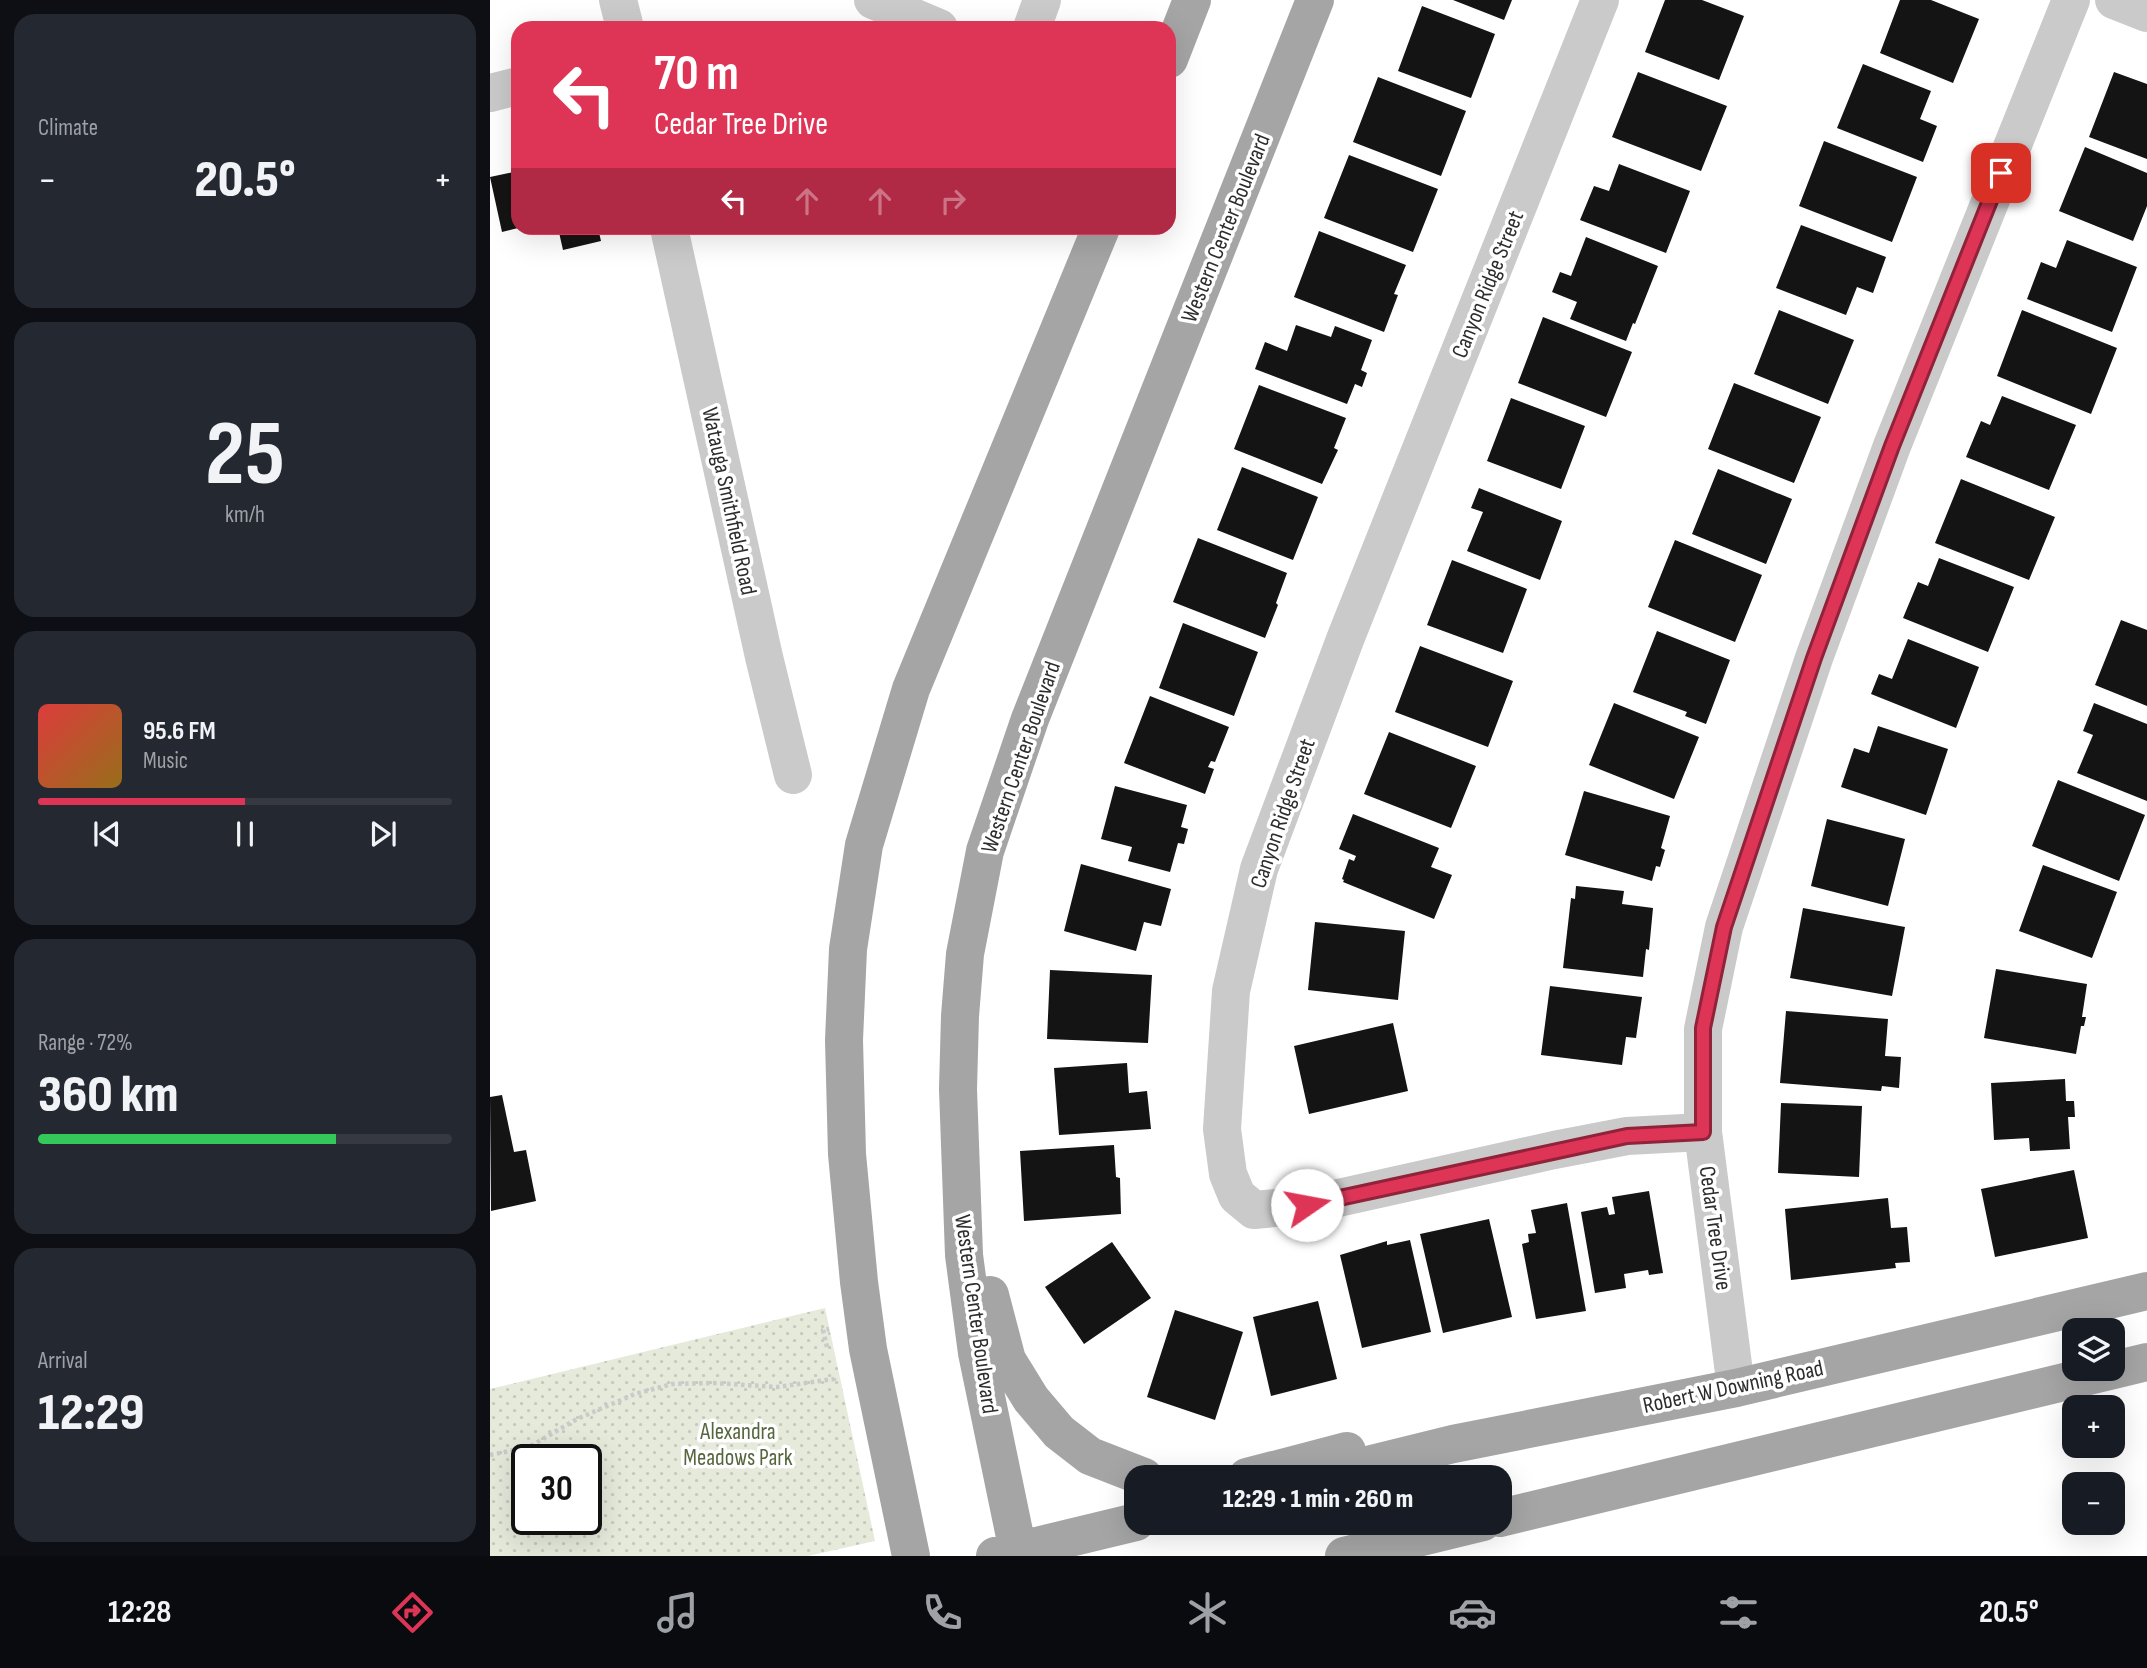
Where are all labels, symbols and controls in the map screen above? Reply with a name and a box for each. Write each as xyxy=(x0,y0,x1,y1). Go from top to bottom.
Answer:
text: 70 m xyxy=(654,45,739,104)
icon: left xyxy=(539,49,630,140)
text: Cedar Tree Drive xyxy=(654,105,828,144)
text: Climate xyxy=(38,114,98,142)
street label: Western Center Boulevard xyxy=(1175,130,1277,327)
pin xyxy=(1971,143,2031,203)
text: 20.5° xyxy=(194,149,296,212)
icon: arrive xyxy=(1982,154,2020,192)
text: − xyxy=(38,158,57,203)
text: + xyxy=(433,158,452,203)
icon: left xyxy=(715,182,753,220)
icon: ahead xyxy=(788,182,826,220)
icon: ahead xyxy=(861,182,899,220)
icon: right xyxy=(934,182,972,220)
street label: Canyon Ridge Street xyxy=(1446,207,1530,362)
text: 25 xyxy=(205,401,285,510)
street label: Watauga Smithfield Road xyxy=(695,405,763,597)
text: km/h xyxy=(225,501,265,529)
street label: Western Center Boulevard xyxy=(975,658,1067,857)
text: 95.6 FM xyxy=(143,716,216,747)
street label: Canyon Ridge Street xyxy=(1244,735,1322,892)
text: Music xyxy=(143,747,188,775)
icon: previous xyxy=(88,815,126,853)
icon: pause xyxy=(226,815,264,853)
icon: next xyxy=(364,815,402,853)
text: Range · 72% xyxy=(38,1029,133,1057)
text: 360 km xyxy=(38,1064,179,1127)
street label: Cedar Tree Drive xyxy=(1692,1164,1738,1292)
position arrow xyxy=(1270,1168,1344,1242)
street label: Western Center Boulevard xyxy=(948,1213,1004,1416)
map controls xyxy=(2062,1318,2125,1535)
button: layers xyxy=(2062,1318,2125,1381)
text: Arrival xyxy=(38,1347,87,1375)
street label: Robert W Downing Road xyxy=(1640,1354,1826,1420)
text: 12:29 xyxy=(38,1382,144,1445)
button: + xyxy=(2062,1395,2125,1458)
park label: Alexandra Meadows Park xyxy=(683,1418,793,1472)
speed limit sign: 30 xyxy=(511,1444,602,1535)
button: − xyxy=(2062,1472,2125,1535)
text: 12:29 · 1 min · 260 m xyxy=(1223,1484,1413,1515)
icon: directions xyxy=(388,1588,437,1637)
icon: music xyxy=(653,1588,702,1637)
icon: phone xyxy=(918,1588,967,1637)
icon: climate xyxy=(1183,1588,1232,1637)
icon: car xyxy=(1448,1588,1497,1637)
icon: filters xyxy=(1714,1588,1763,1637)
text: 12:28 xyxy=(108,1593,171,1632)
text: 20.5° xyxy=(1979,1593,2039,1632)

